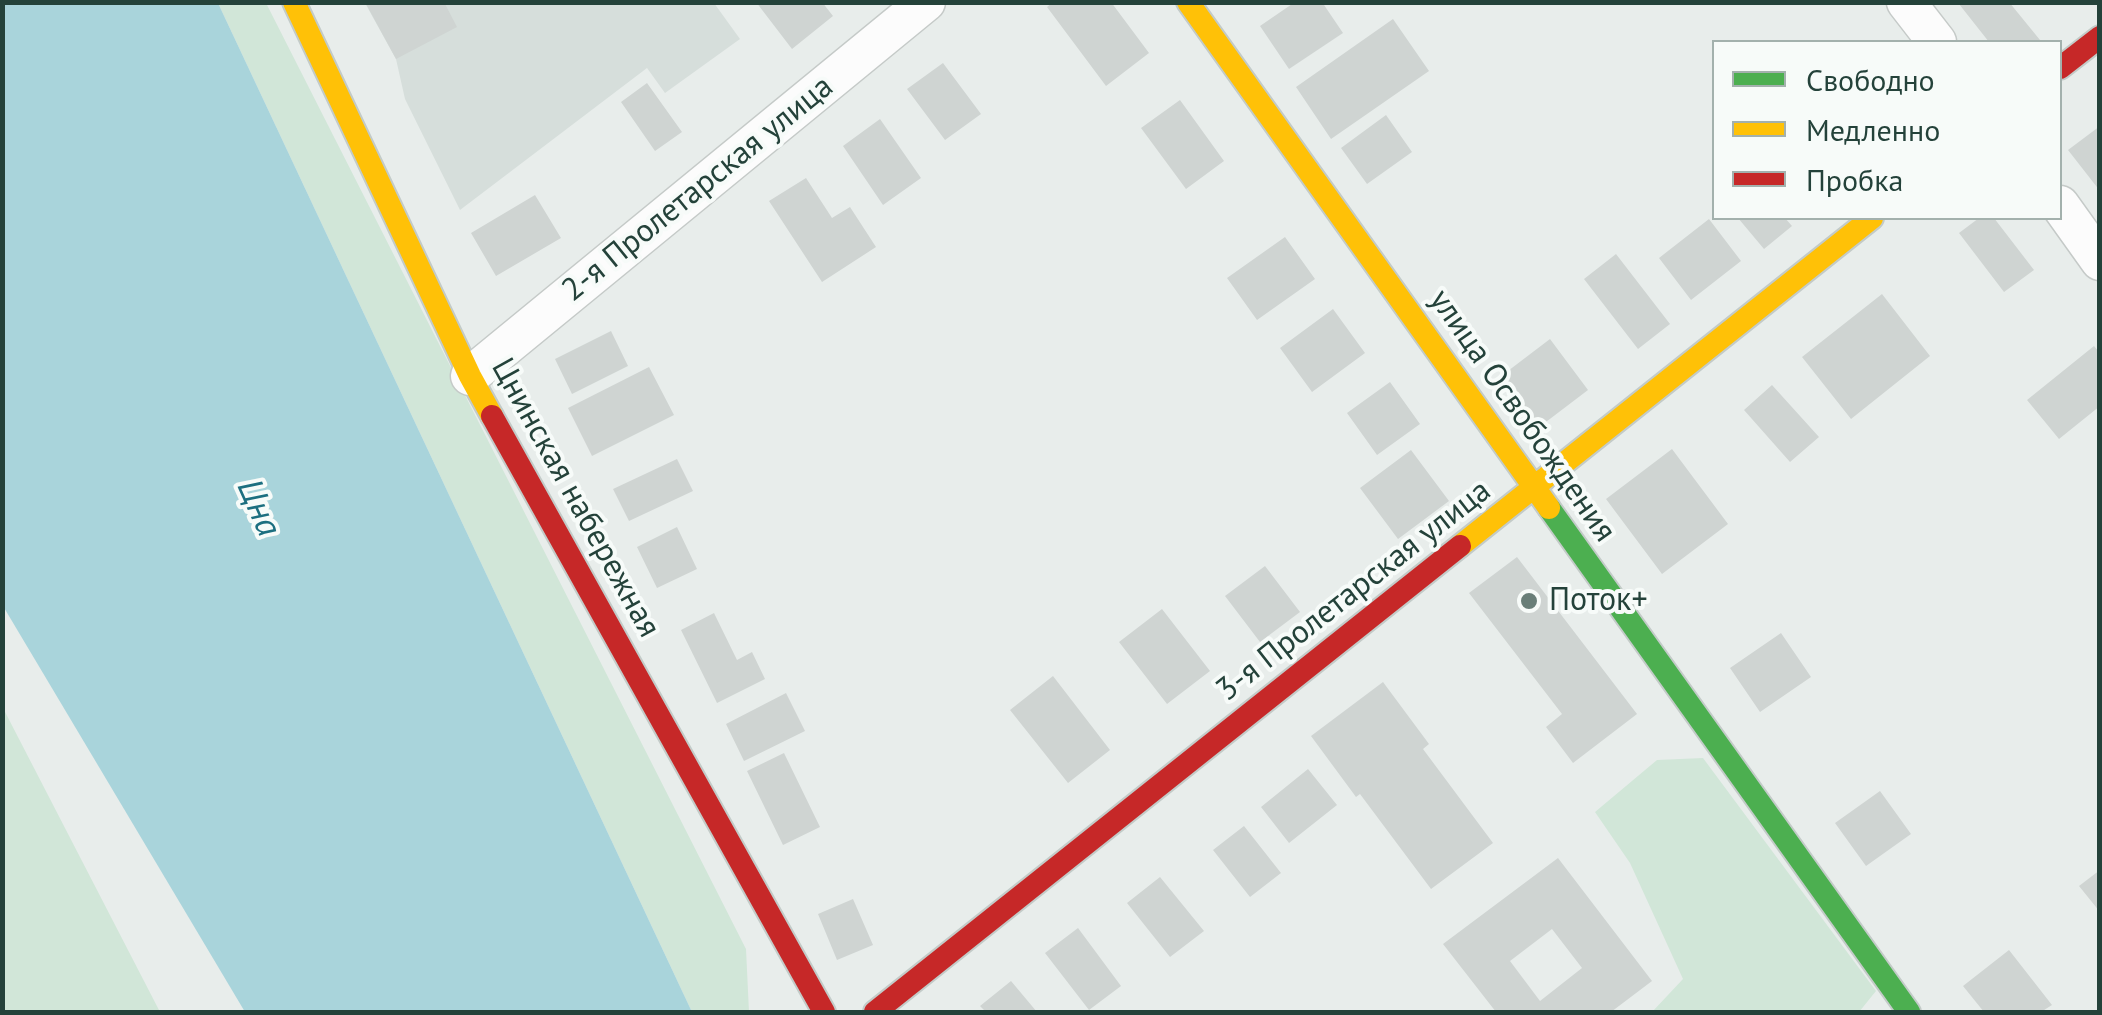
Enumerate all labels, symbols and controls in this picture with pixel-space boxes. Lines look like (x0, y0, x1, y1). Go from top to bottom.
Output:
legend (1712, 40, 2062, 220)
text: Свободно (1806, 60, 1935, 99)
street label: 2-я Пролетарская улица (555, 68, 841, 310)
text: Медленно (1806, 110, 1940, 149)
text: Пробка (1806, 160, 1903, 199)
street label: улица Освобождения (1420, 282, 1624, 550)
street label: Цнинская набережная (482, 352, 668, 644)
street label: 3-я Пролетарская улица (1209, 472, 1499, 710)
water label: Цна (227, 473, 289, 543)
place label: Поток+ (1549, 582, 1648, 620)
marker: Поток+ (1518, 590, 1540, 612)

